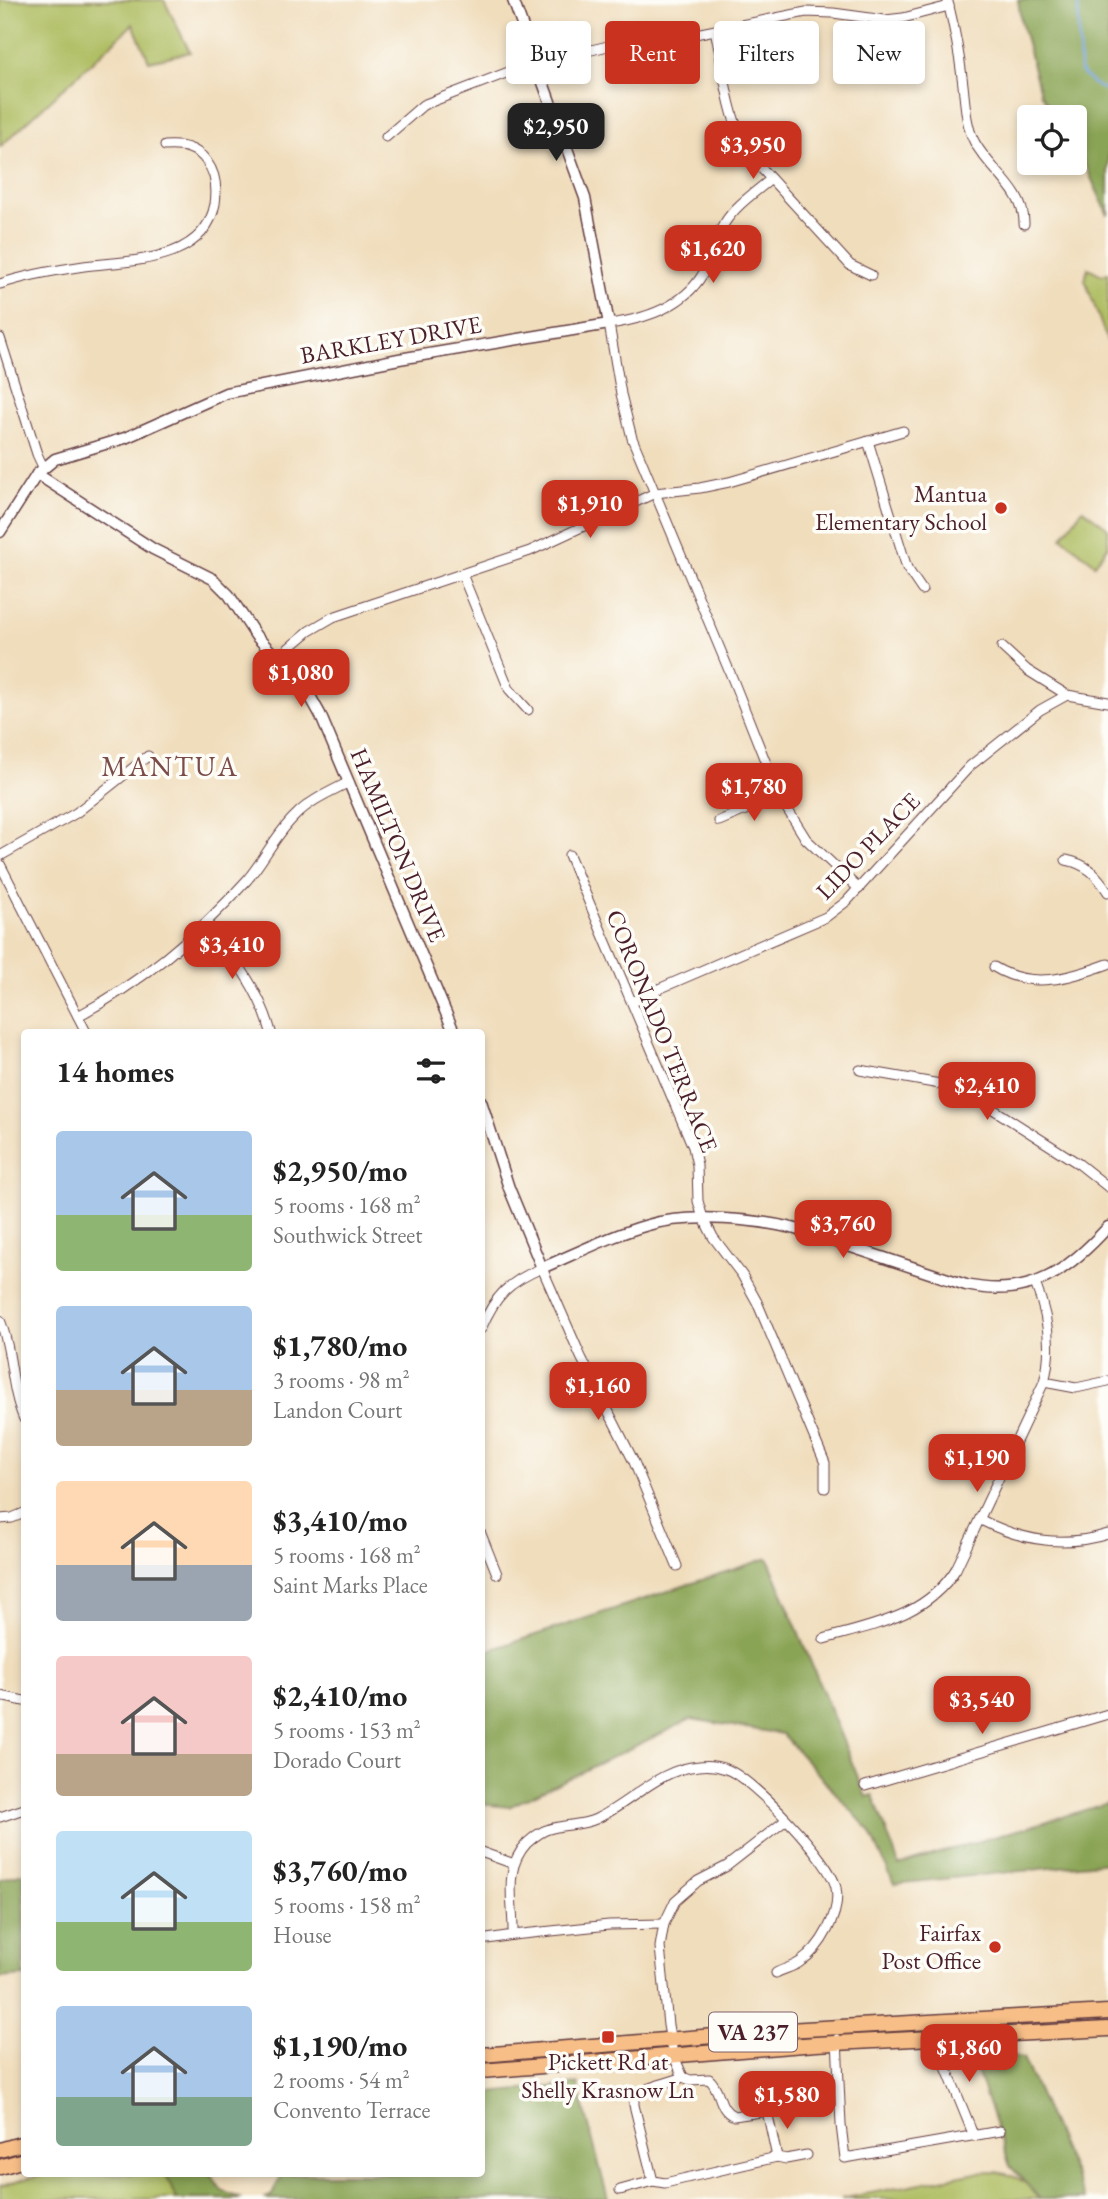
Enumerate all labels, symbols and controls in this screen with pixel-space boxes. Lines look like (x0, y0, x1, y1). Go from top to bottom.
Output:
chip: Buy (506, 21, 591, 84)
chip: Rent (605, 21, 700, 84)
chip: Filters (714, 21, 819, 84)
chip: New (833, 21, 925, 84)
pin: $2,950 (499, 104, 613, 163)
map controls (1017, 105, 1087, 175)
button: locate (1017, 105, 1087, 175)
text: $2,950 (524, 111, 588, 141)
pin: $3,950 (696, 122, 810, 181)
text: $3,950 (721, 129, 785, 159)
pin: $1,620 (656, 226, 770, 285)
text: $1,620 (681, 233, 745, 263)
street label: BARKLEY DRIVE (298, 308, 484, 371)
place label: Mantua Elementary School (815, 478, 987, 537)
pin: $1,910 (533, 480, 647, 540)
text: $1,910 (558, 488, 622, 518)
marker: Mantua Elementary School (993, 500, 1009, 516)
pin: $1,080 (244, 650, 358, 709)
text: $1,080 (269, 657, 333, 687)
street label: HAMILTON DRIVE (344, 743, 453, 946)
district label: MANTUA (101, 748, 239, 784)
pin: $1,780 (697, 764, 811, 823)
text: $1,780 (722, 771, 786, 801)
street label: LIDO PLACE (809, 786, 926, 906)
street label: CORONADO TERRACE (600, 905, 725, 1157)
pin: $3,410 (175, 922, 289, 981)
text: $3,410 (200, 929, 264, 959)
text: 14 homes (56, 1052, 174, 1091)
icon: filters (412, 1052, 450, 1090)
pin: $2,410 (930, 1062, 1044, 1122)
text: $2,410 (955, 1070, 1019, 1100)
text: $2,950/mo (273, 1151, 407, 1190)
icon: home (112, 1159, 196, 1243)
text: 5 rooms · 168 m² (273, 1190, 421, 1220)
pin: $3,760 (786, 1200, 900, 1260)
text: $3,760 (811, 1208, 875, 1238)
text: Southwick Street (273, 1220, 422, 1250)
text: $1,780/mo (273, 1326, 407, 1365)
icon: home (112, 1334, 196, 1418)
pin: $1,160 (541, 1362, 655, 1422)
text: 3 rooms · 98 m² (273, 1365, 410, 1395)
text: $1,160 (566, 1370, 630, 1400)
text: Landon Court (273, 1395, 402, 1425)
pin: $1,190 (920, 1434, 1034, 1494)
text: $1,190 (945, 1442, 1009, 1472)
text: $3,410/mo (273, 1501, 407, 1540)
icon: home (112, 1509, 196, 1593)
text: 5 rooms · 168 m² (273, 1540, 421, 1570)
text: Saint Marks Place (273, 1570, 428, 1600)
text: $2,410/mo (273, 1676, 407, 1715)
pin: $3,540 (925, 1676, 1039, 1736)
icon: home (112, 1684, 196, 1768)
text: $3,540 (950, 1684, 1014, 1714)
text: 5 rooms · 153 m² (273, 1715, 421, 1745)
text: Dorado Court (273, 1745, 401, 1775)
text: $3,760/mo (273, 1851, 407, 1890)
icon: home (112, 1859, 196, 1943)
text: 5 rooms · 158 m² (273, 1890, 421, 1920)
place label: Fairfax Post Office (881, 1917, 982, 1976)
text: House (273, 1920, 332, 1950)
marker: Fairfax Post Office (987, 1939, 1003, 1955)
road number: VA 237 (709, 2012, 797, 2052)
pin: $1,860 (912, 2024, 1026, 2084)
text: $1,190/mo (273, 2026, 407, 2065)
marker: Pickett Rd at Shelly Krasnow Ln (600, 2029, 616, 2045)
text: $1,860 (937, 2032, 1001, 2062)
icon: home (112, 2034, 196, 2118)
place label: Pickett Rd at Shelly Krasnow Ln (521, 2046, 695, 2105)
text: 2 rooms · 54 m² (273, 2065, 410, 2095)
pin: $1,580 (730, 2072, 844, 2131)
text: $1,580 (755, 2079, 819, 2109)
text: Convento Terrace (273, 2095, 430, 2125)

